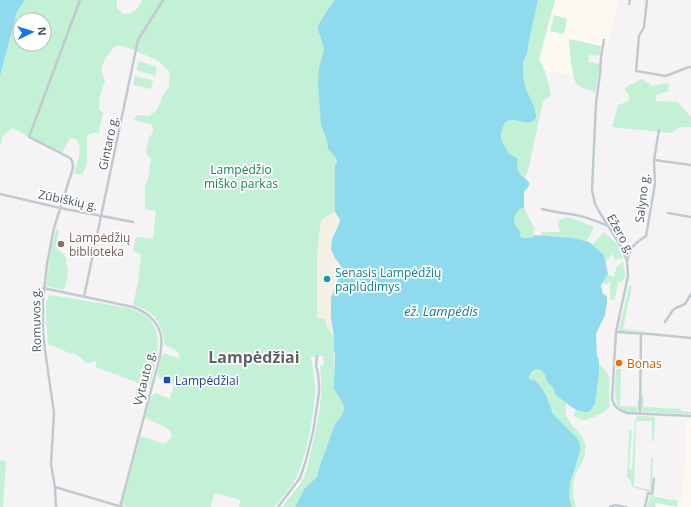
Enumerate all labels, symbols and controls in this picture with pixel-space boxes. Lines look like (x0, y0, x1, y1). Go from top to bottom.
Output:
north arrow (12, 12, 52, 52)
text: N (35, 26, 50, 36)
street label: Gintaro g. (94, 114, 122, 172)
park label: Lampėdžio miško parkas (204, 161, 278, 192)
street label: Salyno g. (631, 172, 653, 224)
street label: Zūbiškių g. (37, 185, 99, 215)
street label: Ežero g. (603, 211, 639, 257)
place label: Lampėdžių biblioteka (69, 229, 130, 260)
marker: Lampėdžių biblioteka (56, 239, 66, 249)
place label: Senasis Lampėdžių paplūdimys (335, 264, 441, 295)
marker: Senasis Lampėdžių paplūdimys (322, 274, 332, 284)
street label: Romuvos g. (27, 287, 45, 353)
water label: ež. Lampėdis (404, 302, 478, 320)
district label: Lampėdžiai (208, 346, 300, 368)
street label: Vytauto g. (129, 349, 159, 407)
place label: Bonas (627, 355, 662, 372)
marker: Bonas (614, 358, 624, 368)
place label: Lampėdžiai (175, 372, 239, 389)
marker: Lampėdžiai (162, 375, 172, 385)

